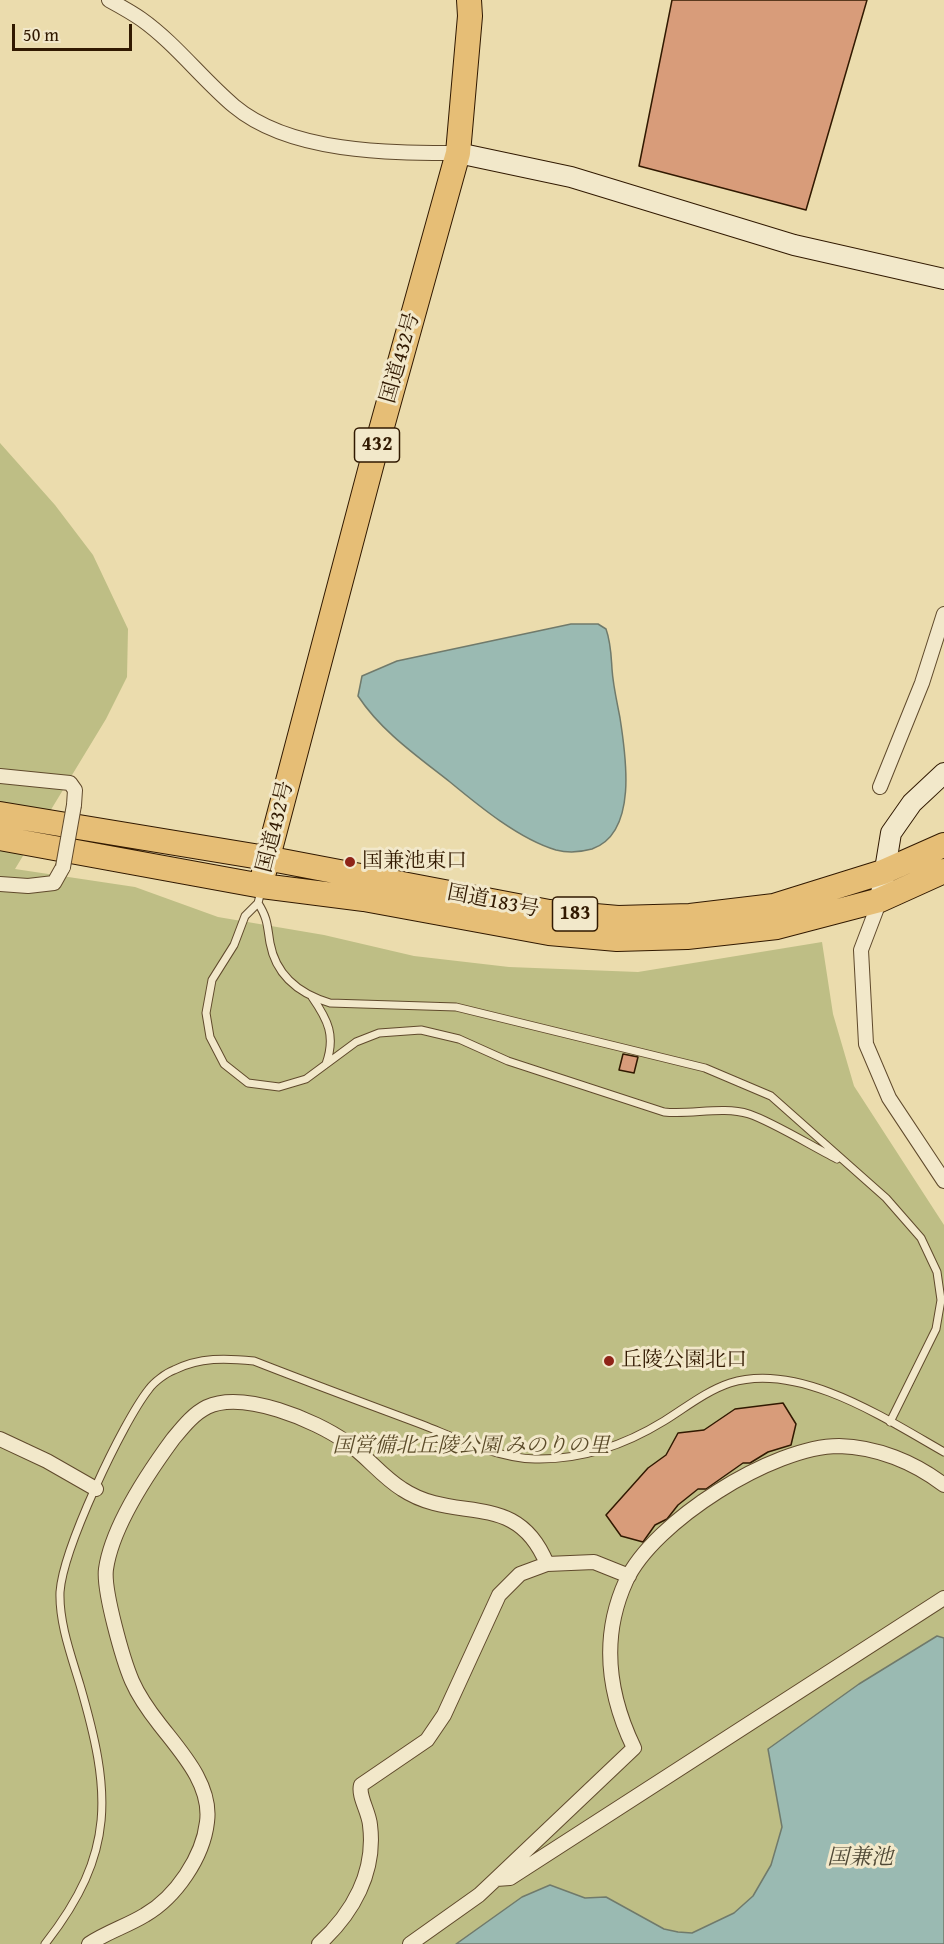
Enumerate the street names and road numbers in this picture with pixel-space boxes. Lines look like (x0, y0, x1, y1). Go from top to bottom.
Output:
street label: 国道432号 (376, 310, 426, 406)
road number: 432 (354, 428, 400, 462)
street label: 国道432号 (252, 779, 300, 875)
street label: 国道183号 (445, 881, 541, 923)
road number: 183 (552, 897, 598, 931)

